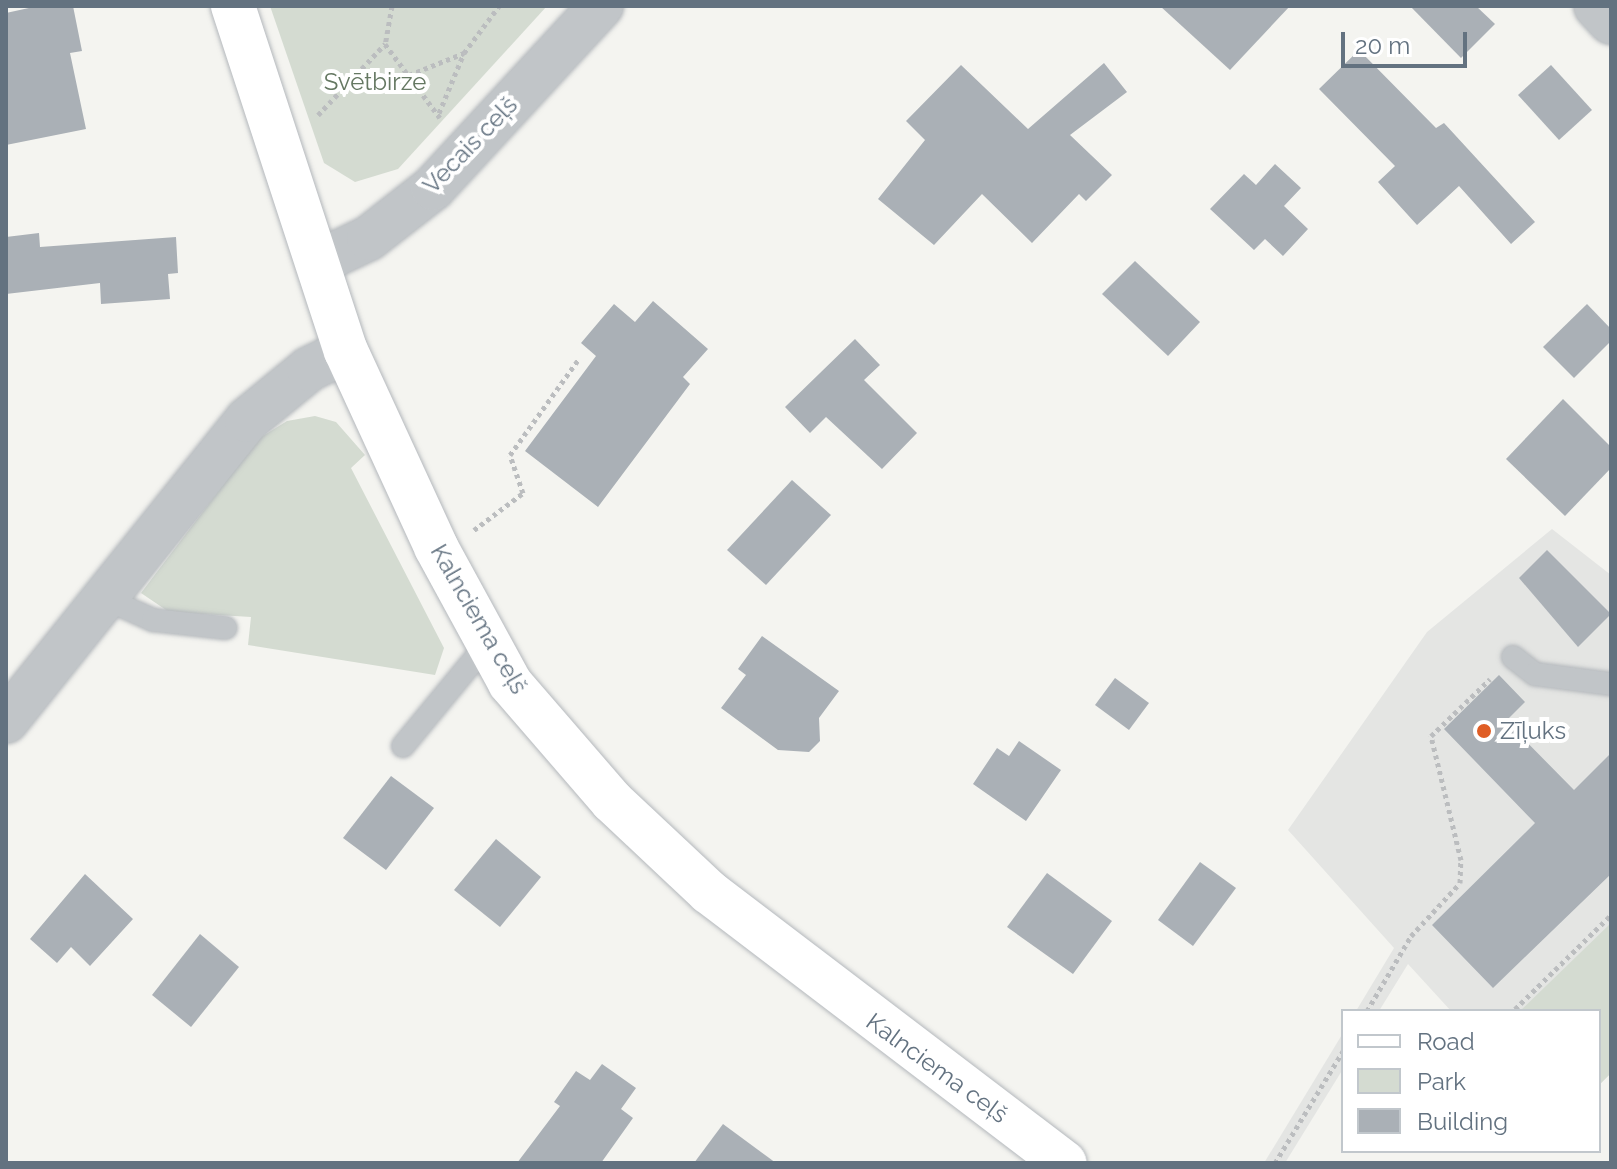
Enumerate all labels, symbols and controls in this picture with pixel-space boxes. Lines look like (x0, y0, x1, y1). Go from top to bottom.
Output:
scale bar (1345, 16, 1471, 66)
text: 20 m (1355, 31, 1410, 60)
park label: Svētbirze (324, 68, 426, 96)
street label: Vecais ceļš (417, 91, 523, 199)
street label: Kalnciema ceļš (425, 539, 533, 699)
place label: Zīļuks (1500, 717, 1566, 745)
marker: Zīļuks (1475, 722, 1493, 740)
street label: Kalnciema ceļš (861, 1007, 1013, 1129)
legend (1341, 1009, 1601, 1153)
text: Road (1417, 1027, 1475, 1056)
text: Park (1417, 1067, 1466, 1096)
text: Building (1417, 1107, 1508, 1136)

